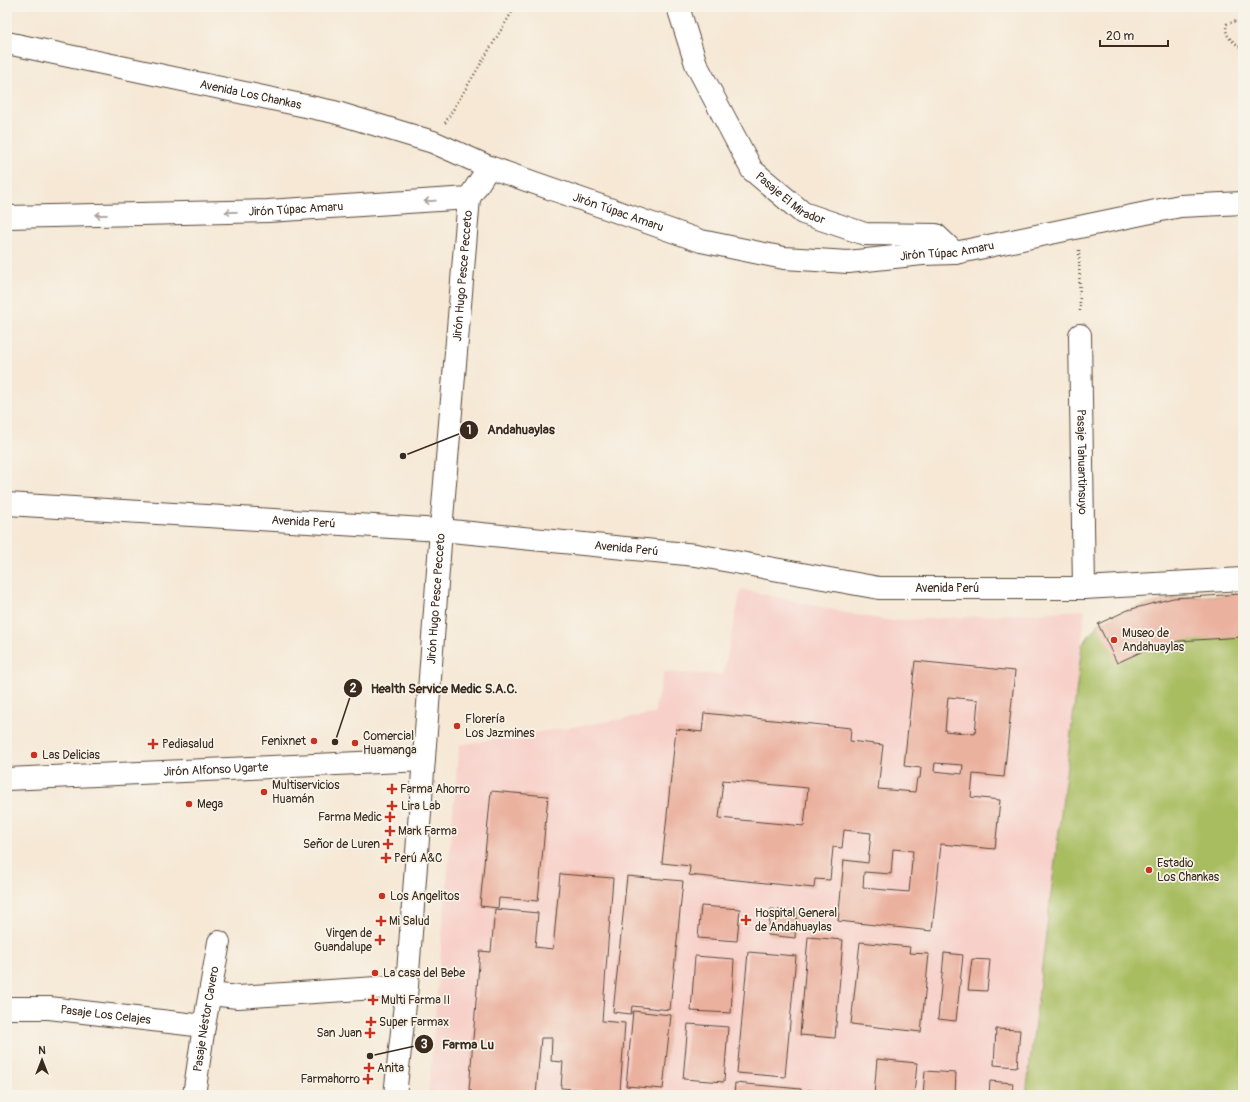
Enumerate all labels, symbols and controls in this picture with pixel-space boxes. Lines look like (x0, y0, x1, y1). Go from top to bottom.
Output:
scale bar (1100, 22, 1168, 48)
text: 20 m (1106, 29, 1135, 44)
street label: Avenida Los Chankas (198, 77, 303, 113)
street label: Pasaje El Mirador (752, 169, 828, 228)
street label: Jirón Túpac Amaru (571, 190, 666, 235)
one-way arrow (424, 197, 437, 204)
street label: Jirón Túpac Amaru (248, 199, 344, 219)
one-way arrow (225, 208, 238, 216)
street label: Jirón Hugo Pesce Pecceto (450, 209, 476, 342)
one-way arrow (95, 211, 108, 218)
street label: Jirón Túpac Amaru (899, 238, 996, 264)
street label: Pasaje Tahuantinsuyo (1073, 409, 1090, 515)
callout: Andahuaylas (459, 417, 563, 442)
text: Andahuaylas (487, 422, 555, 438)
text: 1 (467, 423, 471, 438)
street label: Avenida Perú (271, 513, 336, 532)
street label: Jirón Hugo Pesce Pecceto (424, 532, 449, 665)
street label: Avenida Perú (594, 538, 659, 559)
street label: Avenida Perú (915, 581, 979, 596)
place label: Museo de Andahuaylas (1122, 626, 1185, 655)
marker: Museo de Andahuaylas (1109, 635, 1119, 645)
callout: Health Service Medic S.A.C. (343, 676, 525, 701)
text: 2 (350, 681, 357, 696)
text: Health Service Medic S.A.C. (371, 681, 517, 697)
place label: Florería Los Jazmines (465, 712, 535, 741)
marker: Florería Los Jazmines (452, 721, 462, 731)
place label: Comercial Huamanga (363, 729, 417, 758)
place label: Fenixnet (261, 734, 306, 749)
marker: Fenixnet (309, 736, 319, 746)
place label: Pediasalud (162, 737, 214, 752)
marker: Pediasalud (147, 738, 159, 750)
marker: Comercial Huamanga (350, 738, 360, 748)
place label: Las Delicias (42, 748, 101, 763)
marker: Las Delicias (29, 750, 39, 760)
street label: Jirón Alfonso Ugarte (163, 760, 269, 780)
place label: Multiservicios Huamán (272, 778, 340, 807)
place label: Farma Ahorro (400, 782, 470, 797)
marker: Farma Ahorro (387, 784, 397, 794)
marker: Multiservicios Huamán (259, 787, 269, 797)
place label: Mega (197, 797, 224, 812)
marker: Mega (184, 799, 194, 809)
place label: Lira Lab (401, 799, 441, 814)
marker: Lira Lab (386, 800, 398, 812)
place label: Farma Medic (318, 810, 382, 825)
marker: Farma Medic (385, 812, 395, 822)
place label: Mark Farma (398, 824, 457, 839)
marker: Mark Farma (385, 826, 395, 836)
place label: Señor de Luren (303, 837, 380, 852)
marker: Señor de Luren (383, 839, 393, 849)
place label: Perú A&C (394, 851, 442, 866)
marker: Perú A&C (381, 853, 391, 863)
place label: Estadio Los Chankas (1157, 856, 1220, 885)
marker: Estadio Los Chankas (1144, 865, 1154, 875)
place label: Los Angelitos (390, 889, 460, 904)
marker: Los Angelitos (377, 891, 387, 901)
place label: Hospital General de Andahuaylas (755, 906, 837, 935)
place label: Mi Salud (389, 914, 430, 929)
marker: Hospital General de Andahuaylas (740, 914, 752, 926)
marker: Mi Salud (376, 916, 386, 926)
place label: Virgen de Guandalupe (314, 926, 372, 955)
marker: Virgen de Guandalupe (375, 935, 385, 945)
street label: Pasaje Néstor Cavero (190, 964, 223, 1073)
place label: La casa del Bebe (383, 966, 465, 981)
marker: La casa del Bebe (370, 968, 380, 978)
place label: Multi Farma II (381, 993, 450, 1008)
marker: Multi Farma II (368, 995, 378, 1005)
street label: Pasaje Los Celajes (59, 1002, 152, 1028)
place label: Super Farmax (379, 1015, 449, 1030)
marker: Super Farmax (366, 1017, 376, 1027)
place label: San Juan (317, 1026, 362, 1041)
marker: San Juan (365, 1028, 375, 1038)
callout: Farma Lu (414, 1032, 502, 1057)
text: 3 (421, 1037, 428, 1052)
text: Farma Lu (442, 1037, 494, 1053)
north arrow (22, 1040, 62, 1080)
text: N (38, 1044, 46, 1057)
place label: Anita (377, 1061, 405, 1076)
marker: Anita (364, 1063, 374, 1073)
place label: Farmahorro (301, 1072, 361, 1087)
marker: Farmahorro (363, 1074, 373, 1084)

